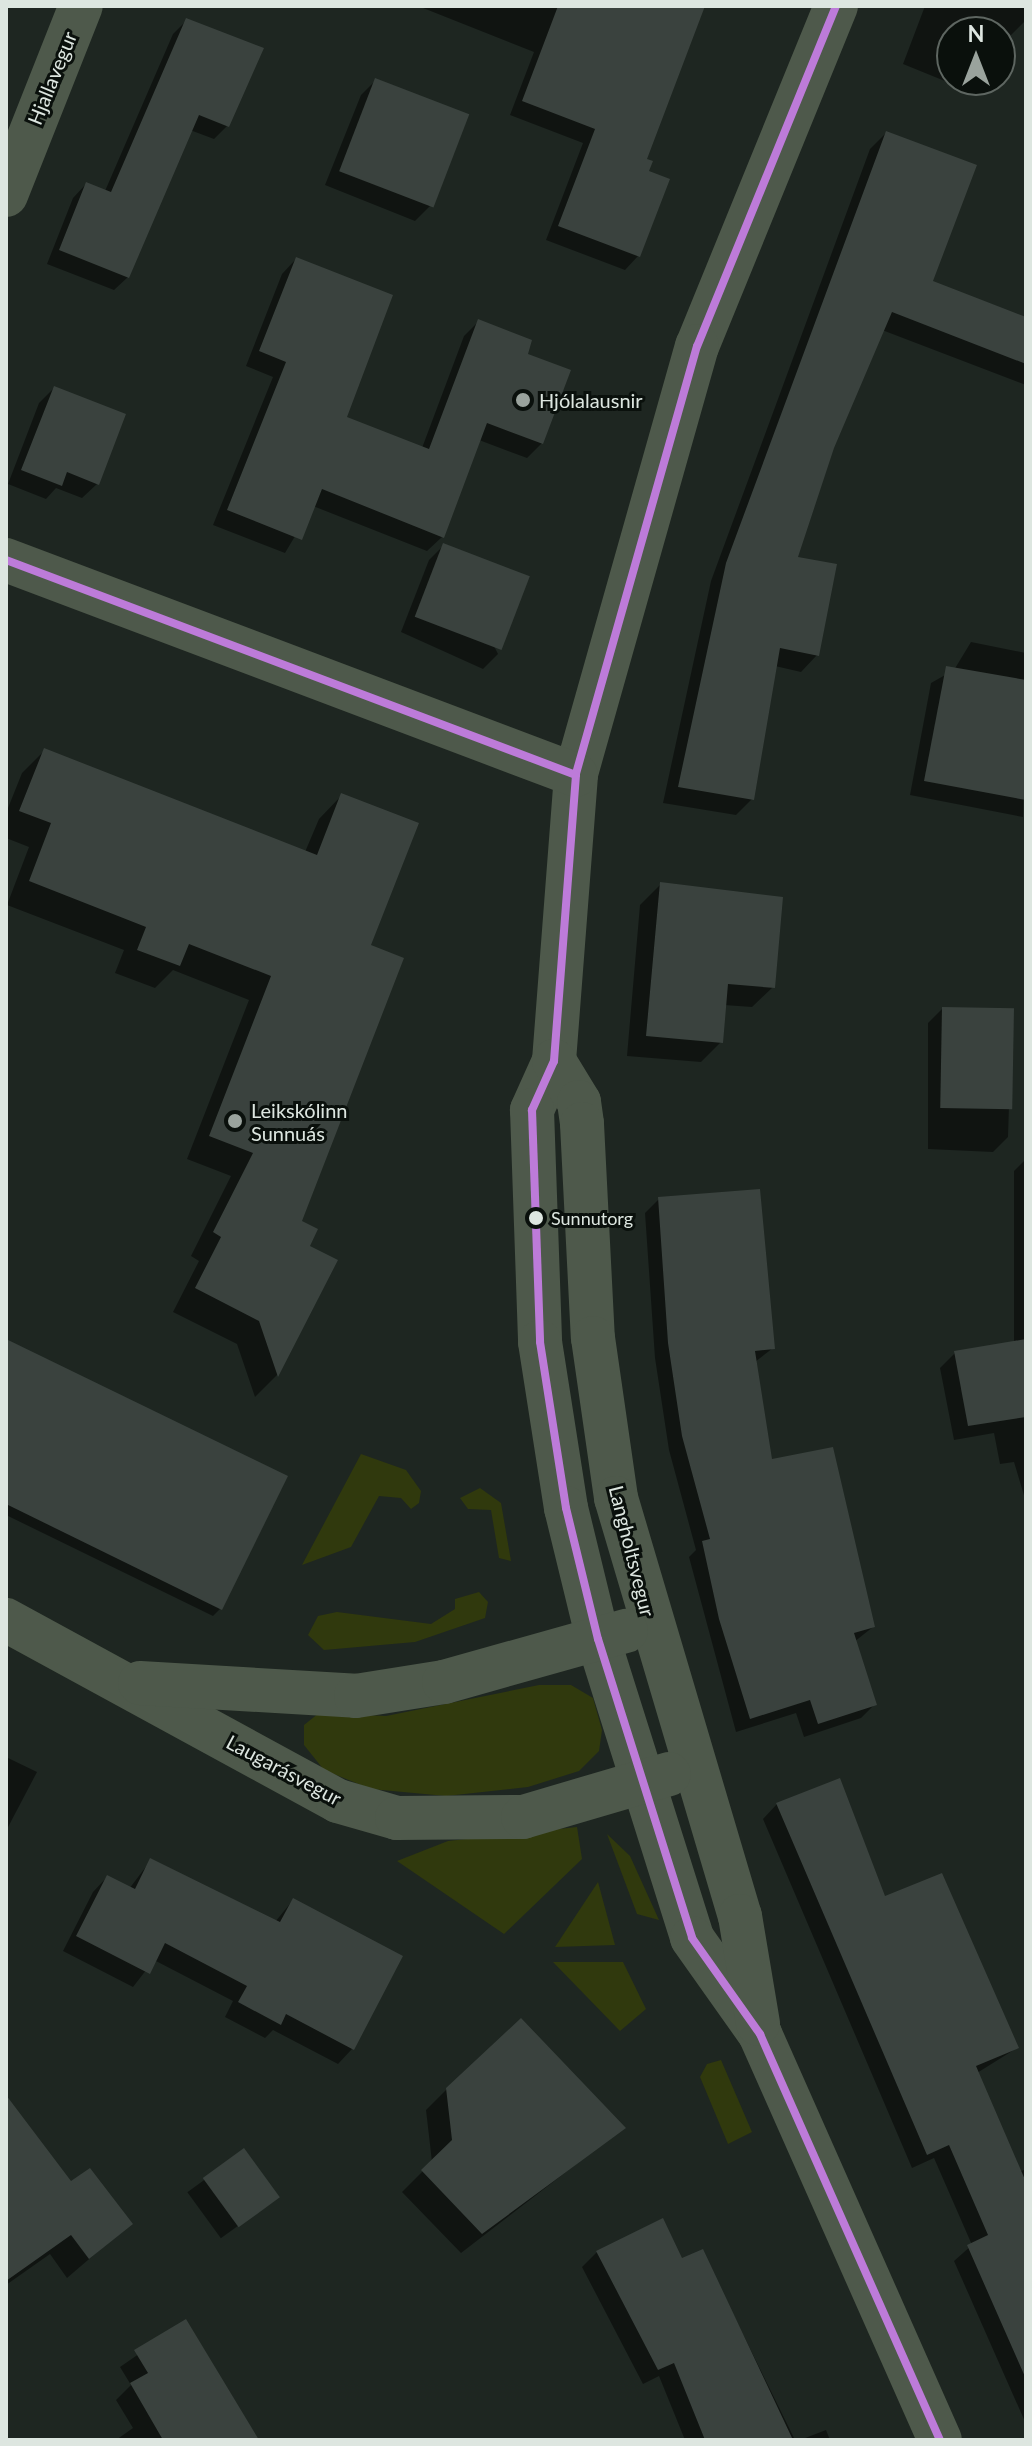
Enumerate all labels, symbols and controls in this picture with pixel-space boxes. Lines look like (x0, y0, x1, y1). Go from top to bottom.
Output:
north arrow (936, 16, 1016, 96)
text: N (968, 20, 984, 47)
street label: Hjallavegur (22, 28, 82, 128)
place label: Hjólalausnir (539, 388, 643, 412)
marker: Hjólalausnir (514, 391, 532, 409)
place label: Leikskólinn Sunnuás (251, 1098, 347, 1145)
marker: Leikskólinn Sunnuás (226, 1112, 244, 1130)
place label: Sunnutorg (551, 1207, 633, 1229)
marker: Sunnutorg (528, 1210, 544, 1226)
street label: Langholtsvegur (604, 1483, 660, 1619)
street label: Laugarásvegur (222, 1730, 346, 1810)

